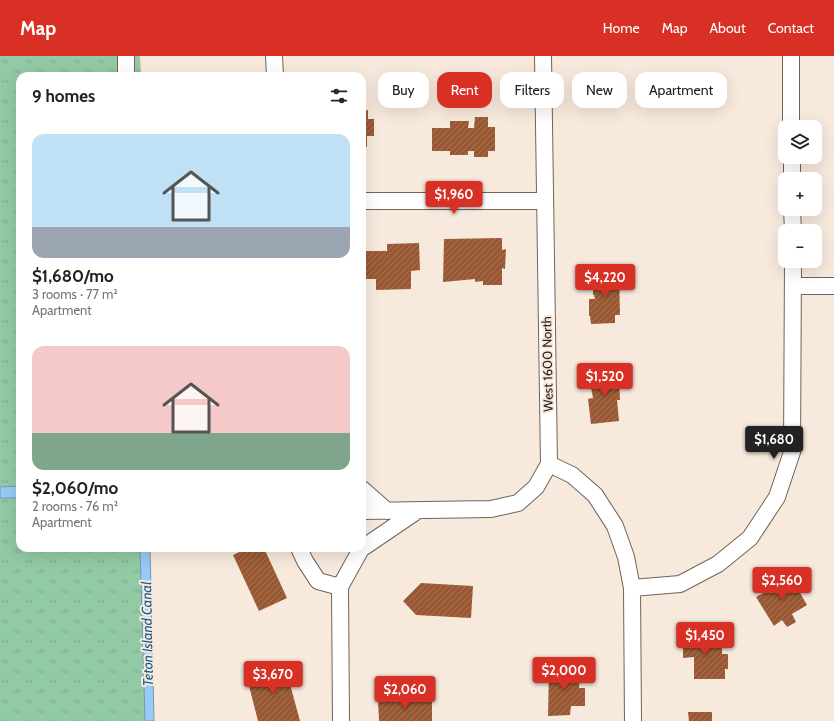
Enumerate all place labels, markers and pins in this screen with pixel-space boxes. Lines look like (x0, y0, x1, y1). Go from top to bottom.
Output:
pin: $1,960 (421, 181, 487, 215)
pin: $4,220 (572, 264, 638, 298)
pin: $1,520 (572, 363, 638, 397)
pin: $1,680 (741, 426, 807, 460)
pin: $2,560 (749, 567, 815, 601)
pin: $1,450 (672, 622, 738, 656)
pin: $2,000 (531, 657, 597, 691)
pin: $3,670 (240, 661, 306, 695)
pin: $2,060 (372, 676, 438, 710)

